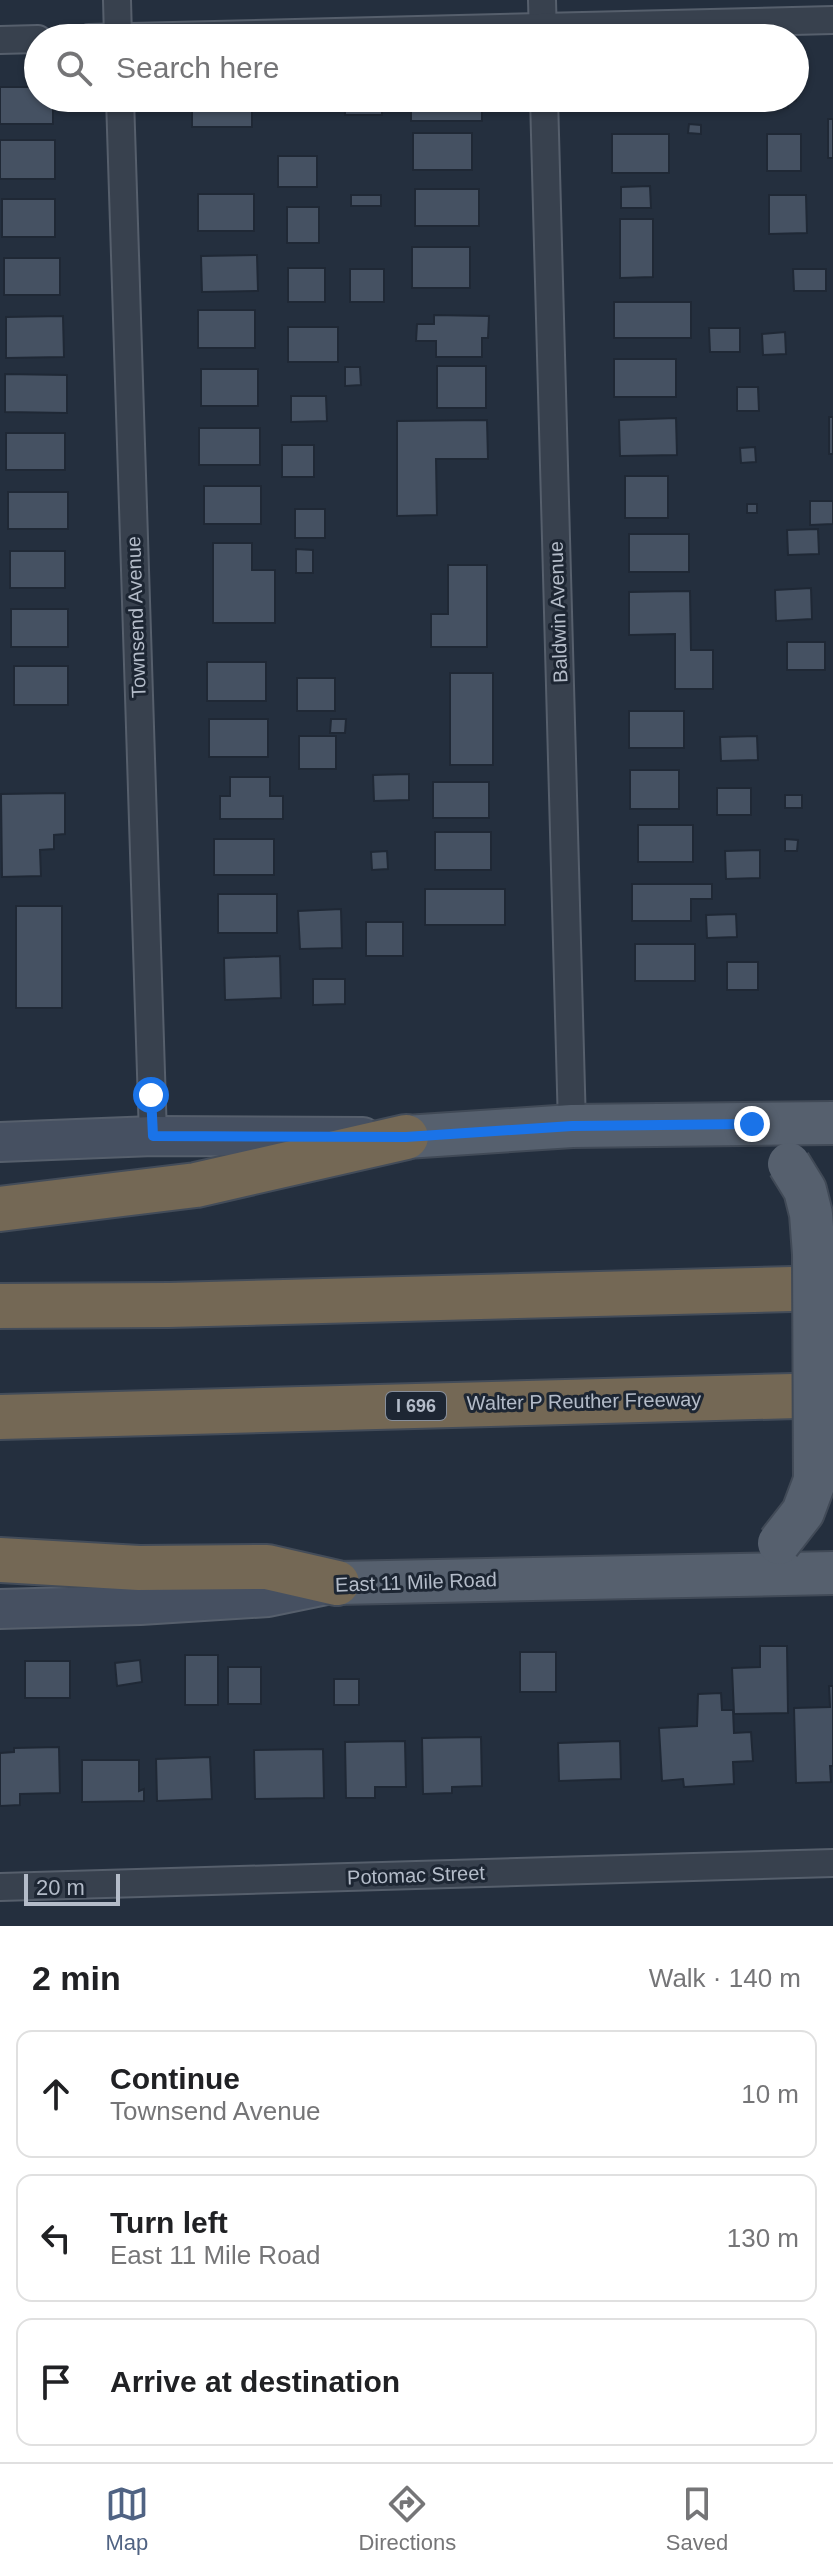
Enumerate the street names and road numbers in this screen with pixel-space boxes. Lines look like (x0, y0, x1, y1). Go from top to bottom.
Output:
street label: Townsend Avenue (122, 536, 150, 698)
street label: Baldwin Avenue (545, 541, 571, 683)
street label: Walter P Reuther Freeway (467, 1388, 701, 1414)
road number: I 696 (386, 1392, 446, 1420)
street label: East 11 Mile Road (335, 1568, 497, 1596)
street label: Potomac Street (347, 1862, 486, 1888)

